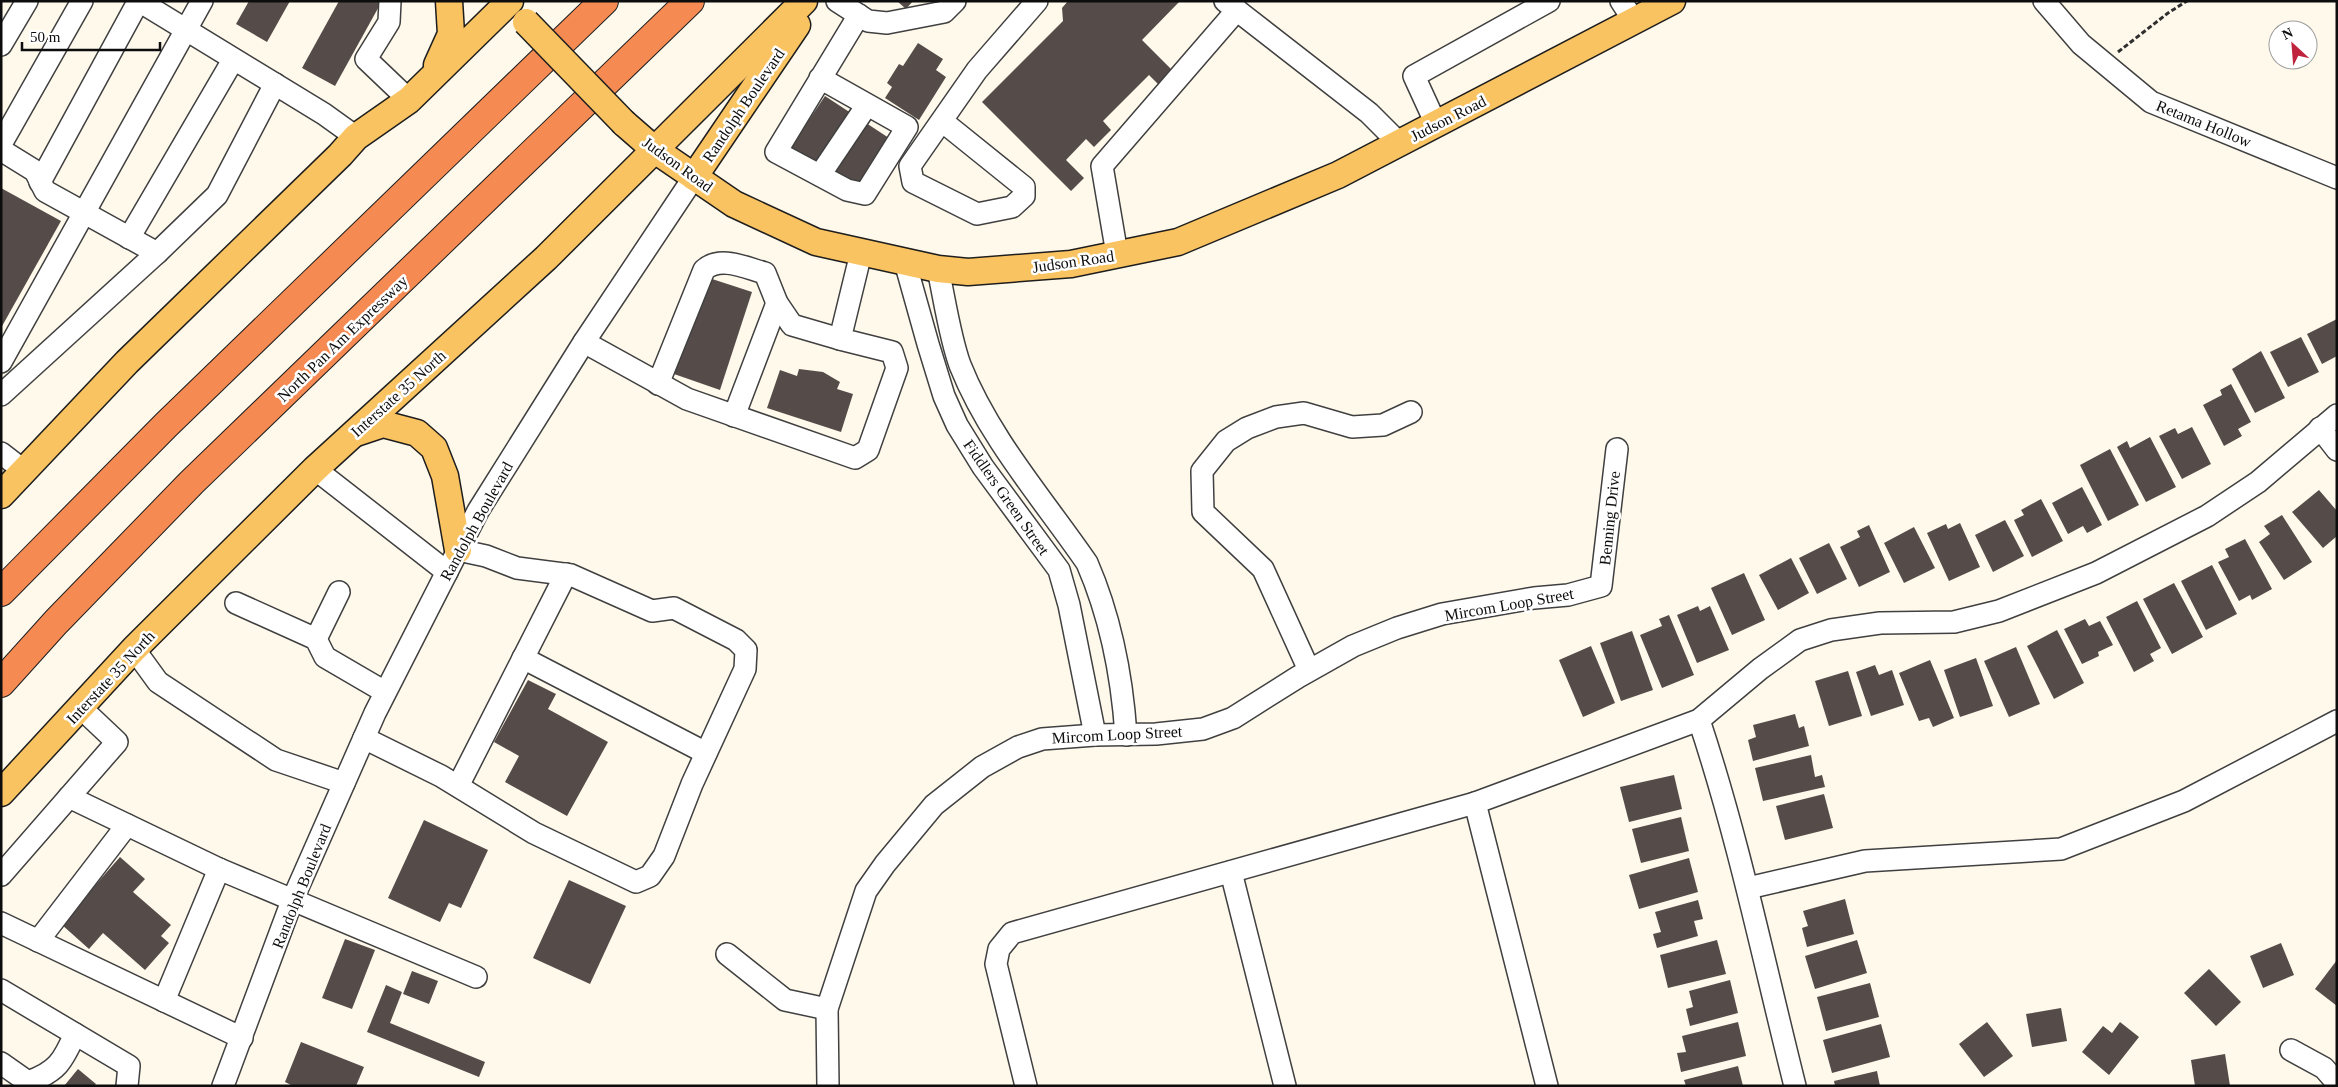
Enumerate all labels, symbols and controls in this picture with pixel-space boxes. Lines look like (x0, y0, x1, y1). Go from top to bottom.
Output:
scale bar (22, 20, 160, 52)
north arrow (2268, 20, 2318, 70)
text: N (2280, 25, 2295, 43)
text: 50 m (30, 29, 61, 45)
street label: Randolph Boulevard (699, 45, 788, 166)
street label: Judson Road (1408, 92, 1489, 145)
street label: Retama Hollow (2154, 97, 2254, 150)
street label: Judson Road (639, 133, 716, 195)
street label: Judson Road (1031, 247, 1115, 276)
street label: North Pan Am Expressway (274, 272, 411, 406)
street label: Interstate 35 North (348, 347, 449, 440)
street label: Fiddlers Green Street (960, 436, 1053, 559)
street label: Randolph Boulevard (437, 459, 517, 584)
street label: Benning Drive (1596, 470, 1624, 566)
street label: Mircom Loop Street (1443, 585, 1576, 625)
street label: Interstate 35 North (63, 627, 158, 727)
street label: Mircom Loop Street (1051, 723, 1183, 747)
street label: Randolph Boulevard (269, 821, 335, 951)

